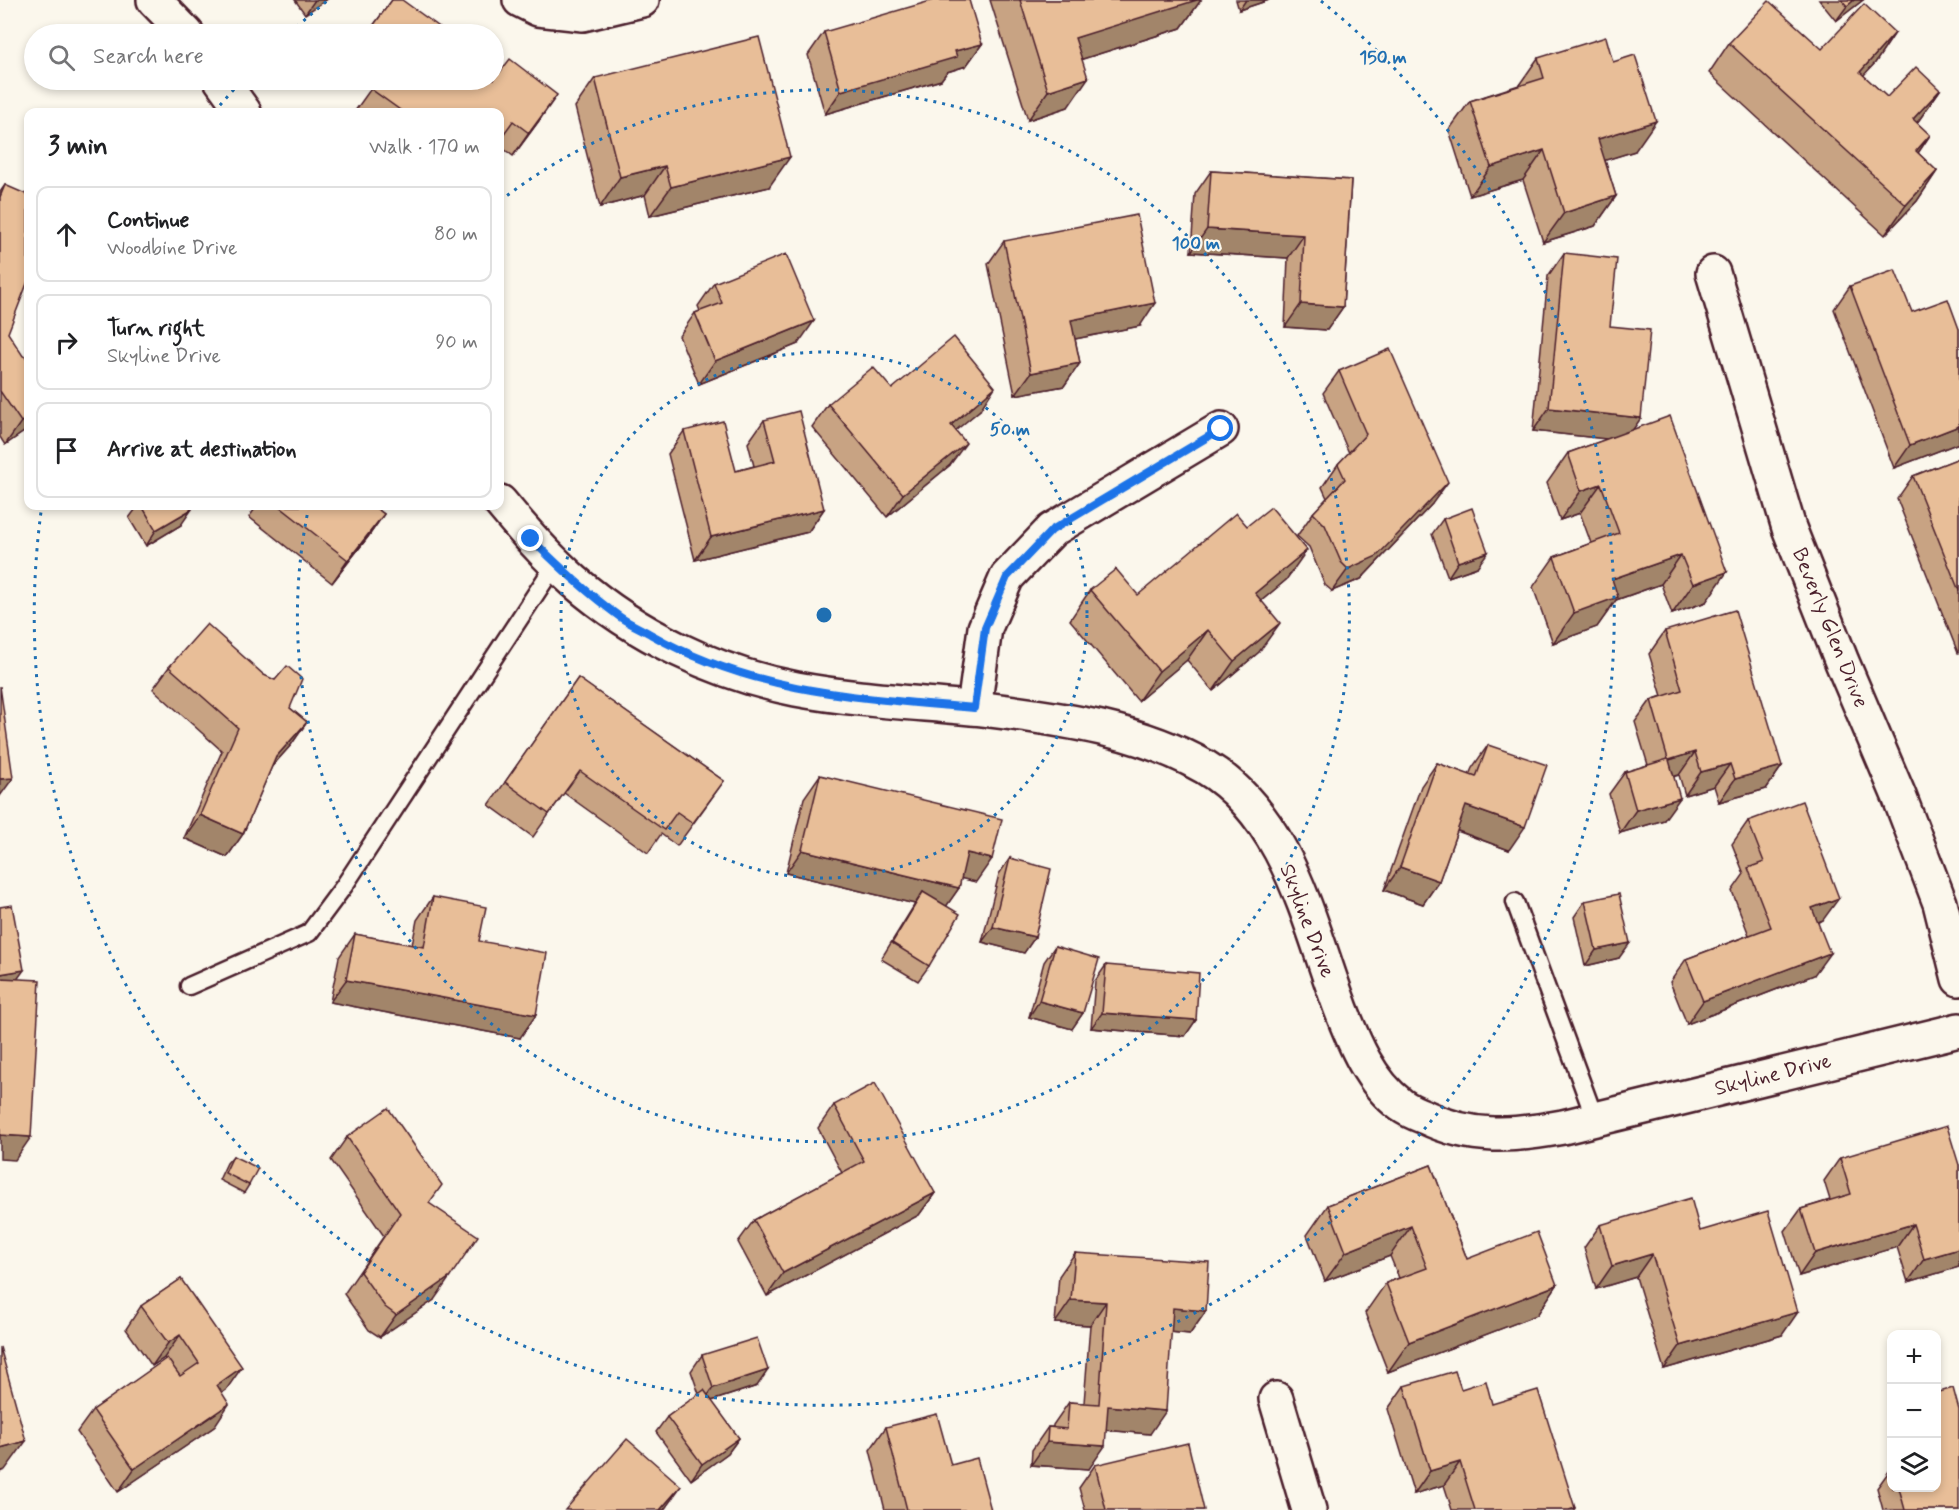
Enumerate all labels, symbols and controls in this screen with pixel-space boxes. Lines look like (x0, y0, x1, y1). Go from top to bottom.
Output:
search box (24, 24, 504, 90)
icon: search (45, 41, 78, 74)
text: Search here (93, 43, 204, 71)
text: 150 m (1359, 46, 1407, 70)
text: 3 min (48, 130, 108, 164)
text: Walk · 170 m (369, 134, 480, 161)
text: Continue (107, 207, 189, 235)
icon: ahead (50, 218, 83, 251)
text: 80 m (434, 221, 478, 248)
text: 100 m (1172, 232, 1220, 256)
text: Woodbine Drive (107, 235, 237, 262)
text: Turn right (107, 315, 205, 343)
icon: right (50, 326, 83, 359)
text: 90 m (435, 329, 478, 356)
text: Skyline Drive (107, 343, 221, 370)
route start (1207, 415, 1233, 441)
text: 50 m (990, 418, 1030, 442)
icon: arrive (50, 434, 83, 467)
text: Arrive at destination (107, 436, 297, 464)
route end (517, 525, 543, 551)
street label: Beverly Glen Drive (1785, 544, 1875, 712)
centre of rings (814, 605, 834, 625)
street label: Skyline Drive (1273, 860, 1342, 982)
street label: Skyline Drive (1712, 1047, 1835, 1103)
map controls (1887, 1330, 1941, 1492)
button: + (1887, 1330, 1941, 1384)
button: − (1887, 1384, 1941, 1438)
button: layers (1887, 1438, 1941, 1492)

